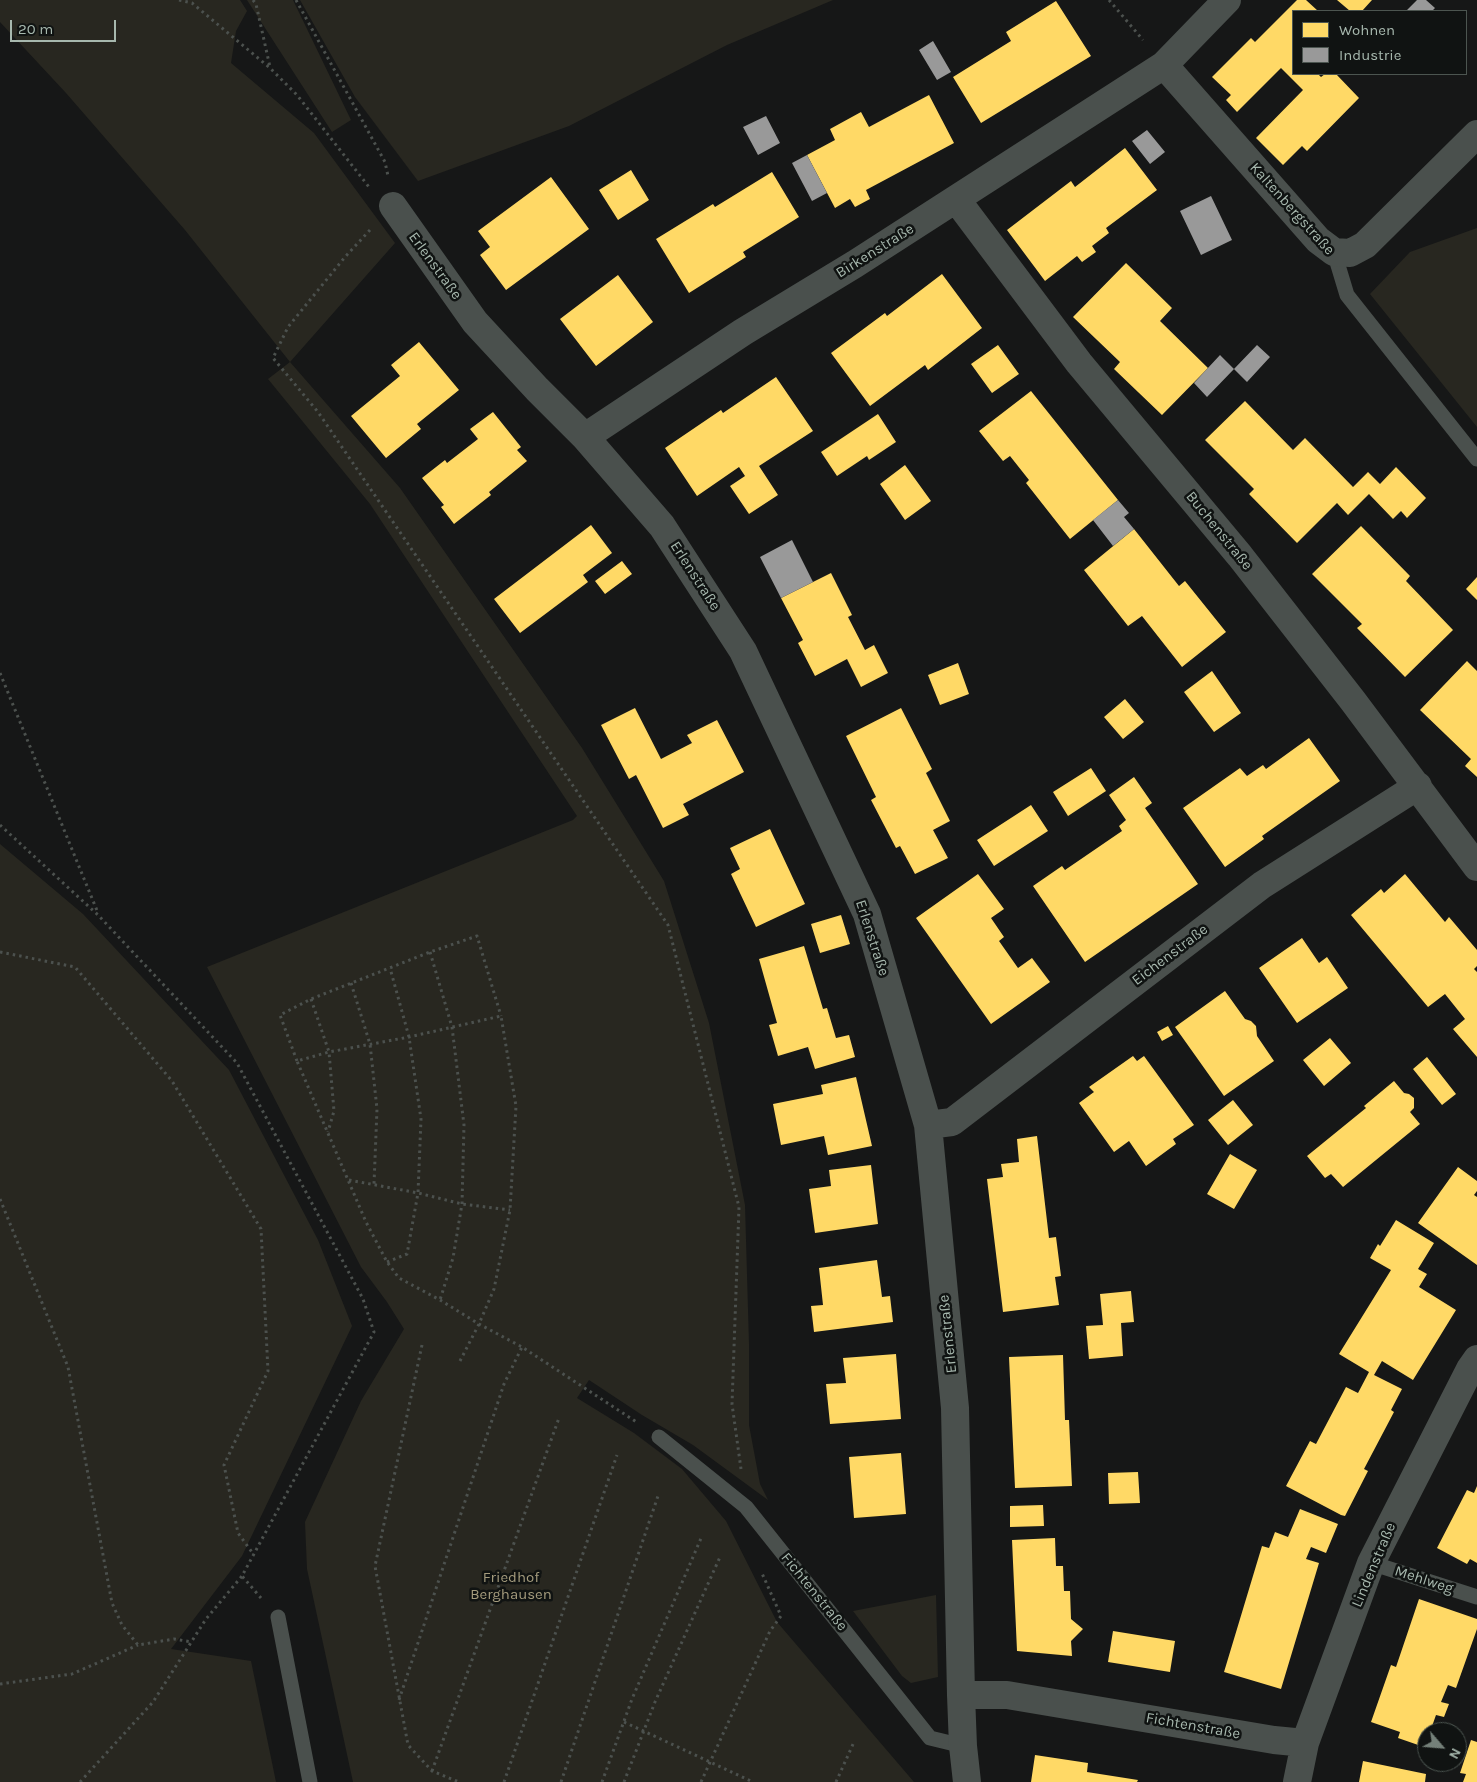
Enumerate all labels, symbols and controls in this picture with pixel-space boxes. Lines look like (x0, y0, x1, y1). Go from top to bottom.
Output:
scale bar (12, 10, 119, 42)
legend (1292, 10, 1467, 75)
text: 20 m (18, 20, 53, 38)
text: Wohnen (1339, 21, 1395, 39)
text: Industrie (1339, 46, 1401, 64)
street label: Kaltenbergstraße (1246, 159, 1338, 259)
street label: Birkenstraße (833, 220, 917, 282)
street label: Erlenstraße (405, 229, 465, 303)
street label: Buchenstraße (1182, 488, 1256, 574)
street label: Erlenstraße (666, 538, 724, 614)
street label: Erlenstraße (851, 898, 893, 978)
street label: Eichenstraße (1128, 921, 1212, 989)
street label: Erlenstraße (935, 1294, 961, 1374)
street label: Lindenstraße (1348, 1520, 1400, 1610)
street label: Fichtenstraße (777, 1549, 851, 1635)
street label: Mehlweg (1392, 1562, 1456, 1598)
park label: Friedhof Berghausen (470, 1569, 552, 1604)
street label: Fichtenstraße (1144, 1709, 1242, 1743)
north arrow (1417, 1722, 1467, 1772)
text: N (1445, 1745, 1465, 1762)

